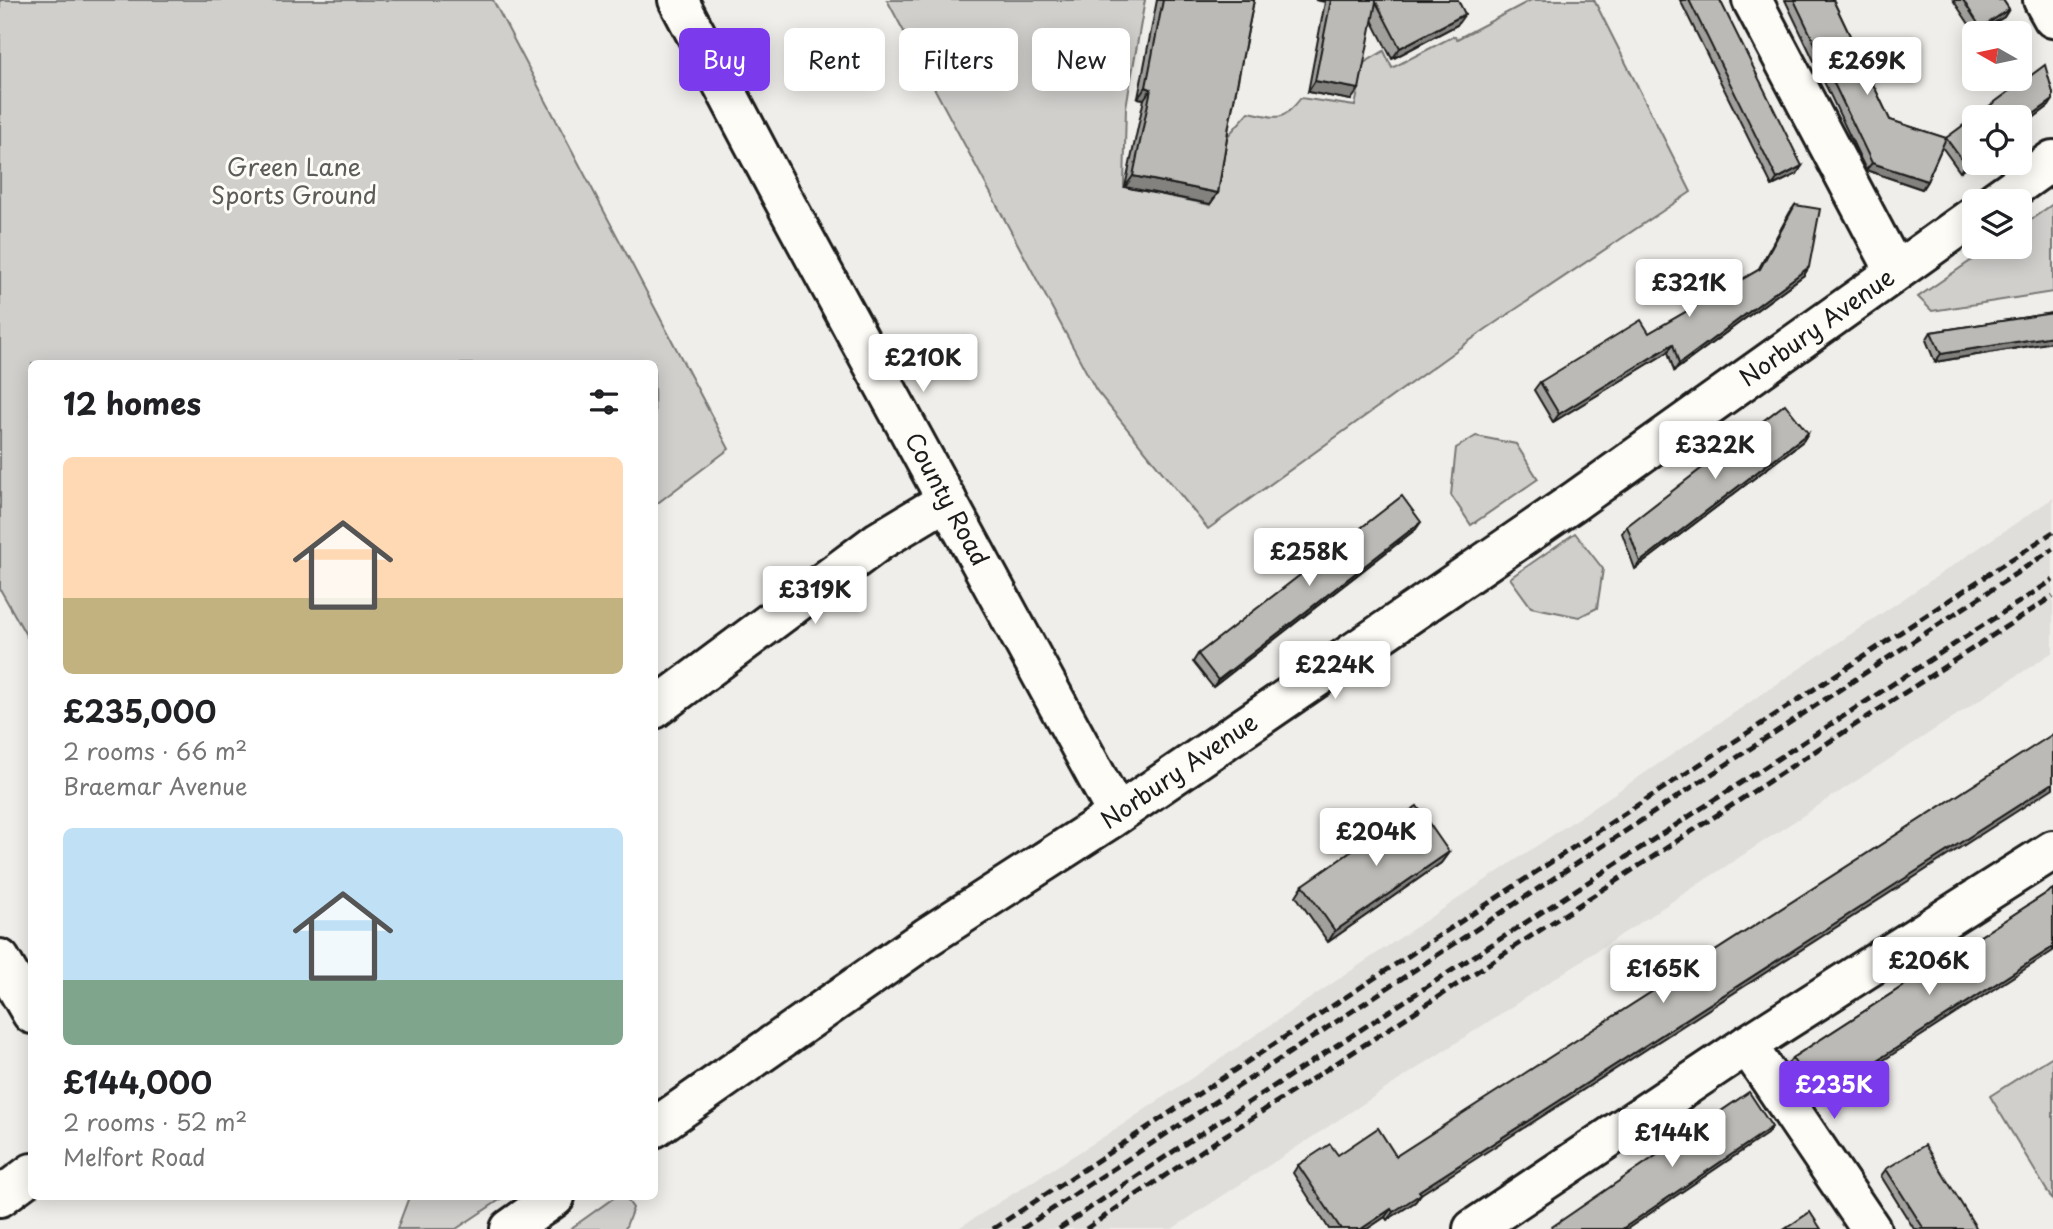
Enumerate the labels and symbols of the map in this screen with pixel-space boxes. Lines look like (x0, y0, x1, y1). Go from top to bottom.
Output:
north arrow (1962, 21, 2032, 91)
pin: £269K (1818, 38, 1916, 97)
park label: Green Lane Sports Ground (211, 148, 377, 212)
street label: Norbury Avenue (1731, 258, 1901, 394)
pin: £321K (1640, 260, 1738, 319)
pin: £210K (874, 334, 972, 394)
pin: £322K (1666, 421, 1764, 481)
street label: County Road (897, 425, 999, 572)
pin: £258K (1260, 528, 1358, 588)
pin: £319K (766, 566, 864, 626)
pin: £224K (1286, 642, 1384, 701)
street label: Norbury Avenue (1092, 703, 1264, 836)
pin: £204K (1327, 808, 1425, 868)
pin: £206K (1880, 937, 1978, 997)
pin: £165K (1614, 946, 1712, 1005)
pin: £235K (1785, 1062, 1883, 1121)
pin: £144K (1623, 1110, 1721, 1169)

